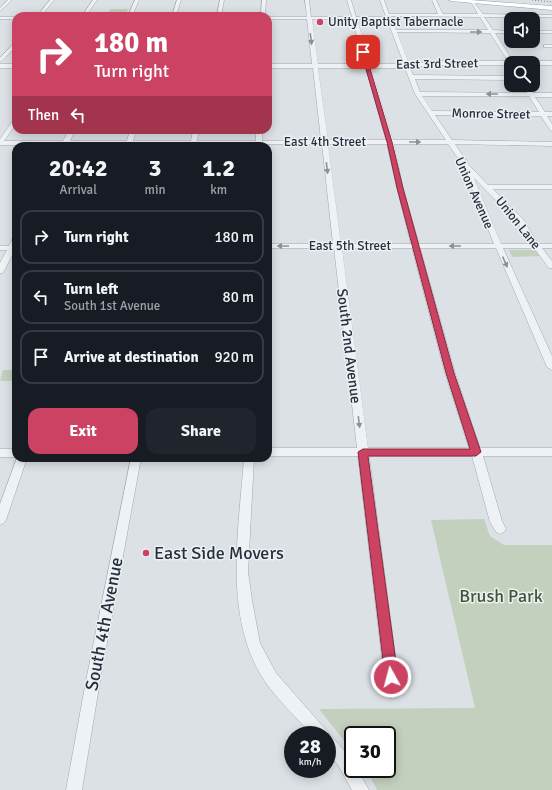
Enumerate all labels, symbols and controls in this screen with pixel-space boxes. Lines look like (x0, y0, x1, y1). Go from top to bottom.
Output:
map controls (504, 12, 540, 92)
button: sound (504, 12, 540, 48)
place label: Unity Baptist Tabernacle (328, 14, 464, 30)
marker: Unity Baptist Tabernacle (315, 17, 325, 27)
text: 180 m (94, 26, 168, 60)
icon: right (28, 28, 80, 80)
one-way arrow (470, 29, 483, 35)
one-way arrow (308, 33, 314, 45)
pin (346, 35, 380, 69)
icon: arrive (352, 41, 374, 63)
street label: East 3rd Street (396, 55, 479, 73)
button: search (504, 56, 540, 92)
text: Turn right (94, 60, 169, 82)
one-way arrow (486, 91, 498, 98)
icon: left (67, 104, 89, 126)
street label: Monroe Street (451, 105, 531, 123)
text: Then (28, 106, 59, 124)
street label: East 4th Street (284, 134, 367, 150)
one-way arrow (409, 139, 422, 145)
text: 20:42 (49, 153, 108, 183)
text: 3 (149, 153, 162, 183)
text: 1.2 (202, 153, 235, 183)
street label: Union Avenue (451, 155, 497, 231)
one-way arrow (324, 162, 330, 174)
text: Arrival (60, 182, 97, 198)
text: min (145, 182, 166, 198)
text: km (210, 182, 227, 198)
street label: Union Lane (492, 194, 544, 252)
icon: right (30, 226, 52, 248)
text: Turn right (64, 228, 129, 246)
text: 180 m (214, 228, 254, 246)
street label: East 5th Street (309, 238, 392, 254)
one-way arrow (276, 243, 289, 249)
one-way arrow (448, 243, 461, 249)
one-way arrow (503, 257, 509, 269)
text: Turn left (64, 280, 118, 298)
icon: left (30, 286, 52, 308)
text: 80 m (223, 288, 254, 306)
street label: South 2nd Avenue (333, 288, 365, 404)
text: South 1st Avenue (64, 298, 160, 314)
icon: arrive (30, 346, 52, 368)
text: Arrive at destination (64, 348, 199, 366)
text: 920 m (214, 348, 254, 366)
button: Exit (28, 408, 138, 454)
button: Share (146, 408, 256, 454)
one-way arrow (356, 416, 362, 428)
place label: East Side Movers (154, 542, 284, 564)
marker: East Side Movers (141, 548, 151, 558)
street label: South 4th Avenue (80, 555, 128, 693)
park label: Brush Park (459, 585, 543, 607)
position arrow (370, 656, 412, 698)
speed limit sign: 30 (344, 726, 396, 778)
text: 28 (299, 734, 321, 759)
text: km/h (299, 756, 321, 768)

